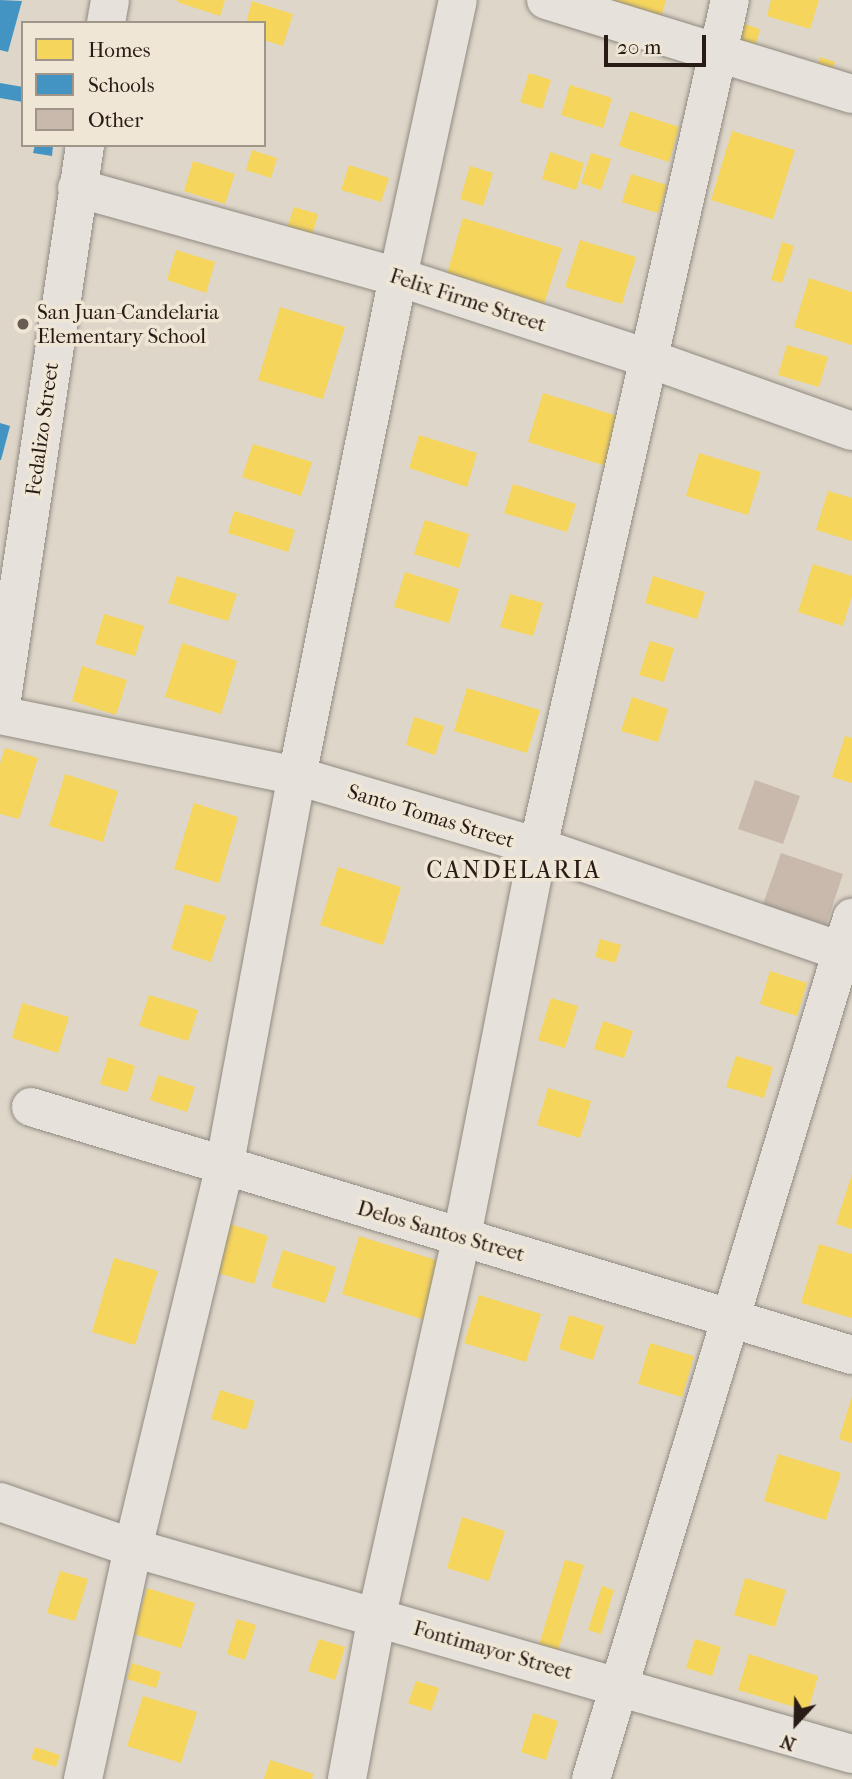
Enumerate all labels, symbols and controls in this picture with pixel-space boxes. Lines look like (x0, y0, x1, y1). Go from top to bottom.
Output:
legend (21, 21, 266, 147)
scale bar (607, 21, 708, 65)
text: 20 m (617, 35, 661, 59)
text: Homes (88, 38, 150, 62)
text: Schools (88, 73, 154, 97)
text: Other (88, 108, 143, 132)
street label: Felix Firme Street (387, 263, 549, 337)
place label: San Juan-Candelaria Elementary School (37, 299, 219, 349)
marker: San Juan-Candelaria Elementary School (15, 316, 31, 332)
street label: Fedalizo Street (20, 361, 64, 497)
street label: Santo Tomas Street (345, 779, 517, 853)
district label: CANDELARIA (428, 857, 600, 885)
street label: Delos Santos Street (354, 1195, 528, 1267)
street label: Fontimayor Street (411, 1615, 575, 1685)
north arrow (761, 1688, 831, 1758)
text: N (777, 1730, 799, 1755)

